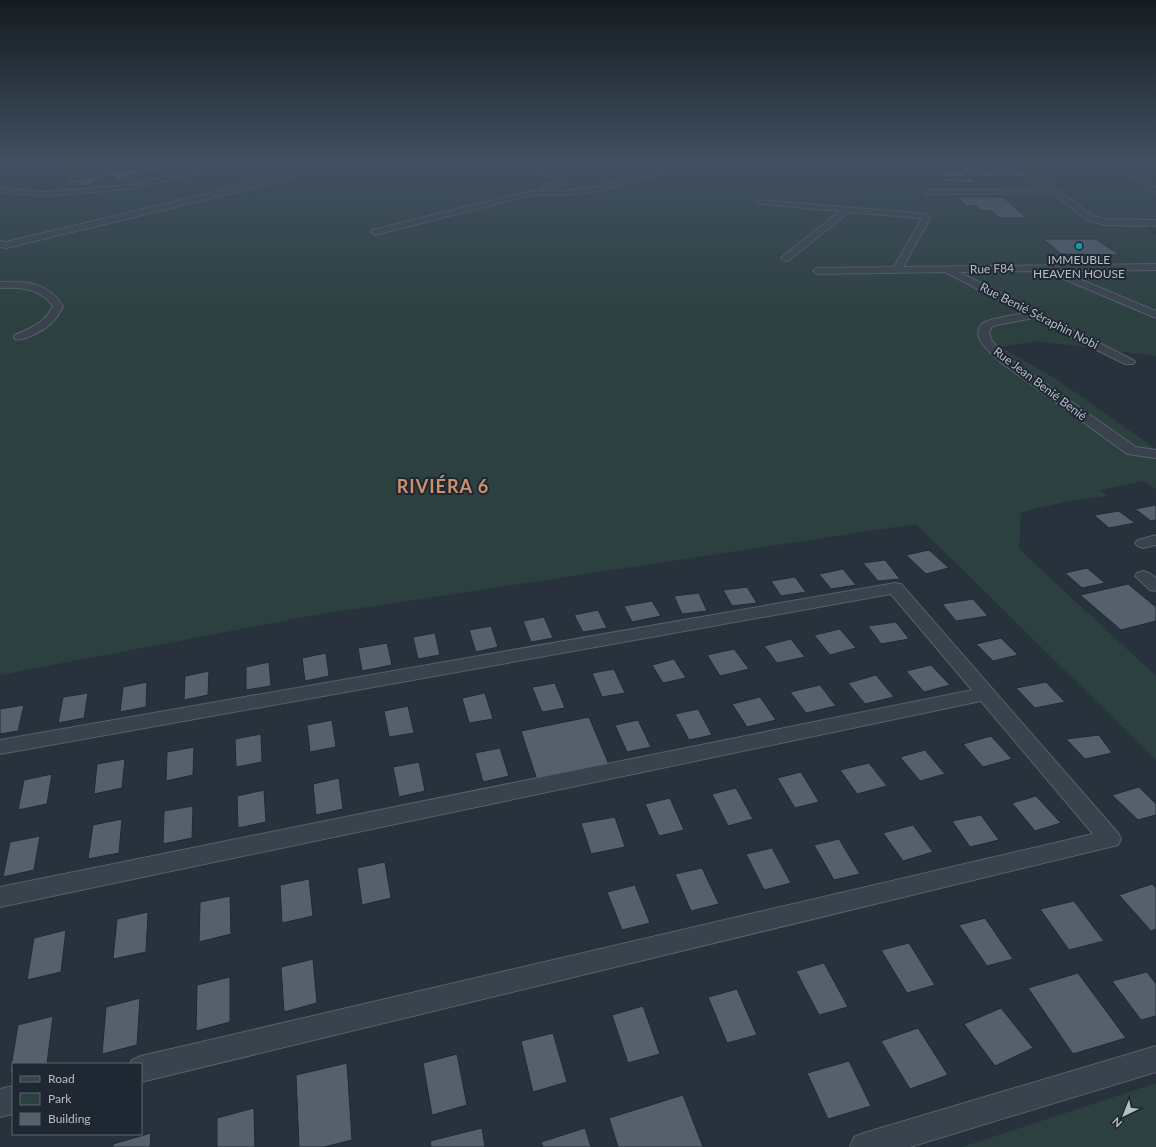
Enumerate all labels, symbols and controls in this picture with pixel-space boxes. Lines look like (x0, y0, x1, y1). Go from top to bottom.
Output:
marker: IMMEUBLE HEAVEN HOUSE (1074, 241, 1084, 251)
place label: IMMEUBLE HEAVEN HOUSE (1033, 252, 1125, 281)
street label: Rue F84 (970, 260, 1014, 277)
street label: Rue Benié Séraphin Nobi (978, 279, 1101, 352)
street label: Rue Jean Benié Benié (991, 344, 1090, 424)
district label: RIVIÉRA 6 (397, 475, 489, 497)
legend (12, 1063, 142, 1135)
text: Road (48, 1071, 75, 1086)
text: Park (48, 1091, 72, 1106)
north arrow (1104, 1095, 1144, 1135)
text: Building (48, 1111, 91, 1126)
text: N (1109, 1115, 1124, 1130)

